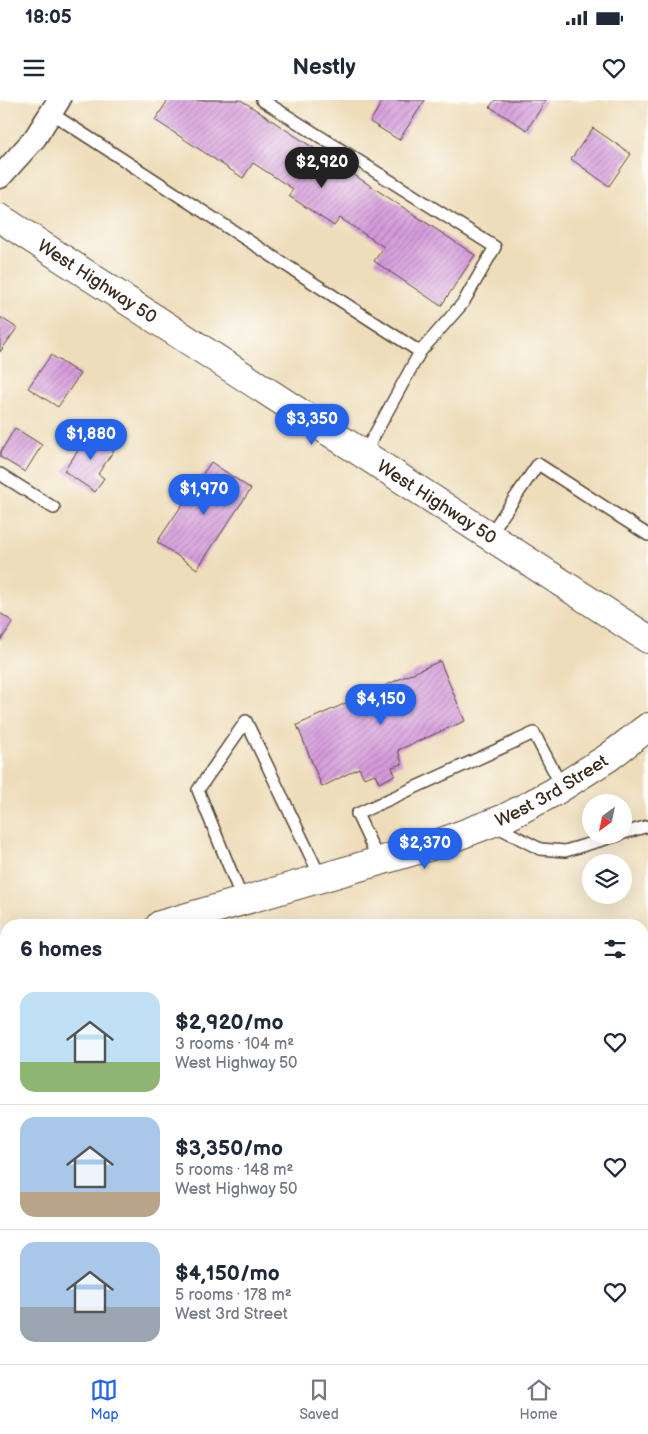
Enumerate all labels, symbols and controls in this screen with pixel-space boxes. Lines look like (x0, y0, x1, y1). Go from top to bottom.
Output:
text: 18:05 (25, 6, 72, 29)
icon: menu (20, 54, 48, 82)
text: Nestly (293, 54, 355, 81)
icon: heart (600, 54, 628, 82)
pin: $2,920 (281, 146, 363, 189)
text: $2,920 (296, 153, 348, 172)
street label: West Highway 50 (34, 235, 161, 328)
pin: $3,350 (271, 404, 353, 446)
text: $3,350 (286, 410, 338, 429)
pin: $1,880 (50, 418, 132, 461)
text: $1,880 (66, 425, 116, 444)
street label: West Highway 50 (373, 455, 500, 548)
pin: $1,970 (163, 474, 245, 516)
text: $1,970 (179, 480, 229, 499)
pin: $4,150 (340, 684, 422, 726)
text: $4,150 (356, 690, 406, 709)
street label: West 3rd Street (492, 750, 612, 831)
north arrow (582, 794, 632, 844)
map controls (582, 794, 632, 904)
pin: $2,370 (384, 828, 466, 870)
text: $2,370 (399, 834, 451, 853)
button: layers (582, 854, 632, 904)
icon: filters (601, 935, 629, 963)
text: 6 homes (20, 937, 102, 962)
text: $2,920/mo (175, 1010, 283, 1035)
icon: home (60, 1012, 120, 1072)
icon: heart (601, 1028, 629, 1056)
text: 3 rooms · 104 m² (175, 1035, 294, 1054)
text: West Highway 50 (175, 1054, 297, 1073)
text: $3,350/mo (175, 1136, 283, 1161)
icon: home (60, 1137, 120, 1197)
icon: heart (601, 1153, 629, 1181)
text: 5 rooms · 148 m² (175, 1161, 293, 1180)
text: West Highway 50 (175, 1180, 297, 1199)
text: $4,150/mo (175, 1261, 280, 1286)
icon: home (60, 1262, 120, 1322)
icon: heart (601, 1278, 629, 1306)
text: 5 rooms · 178 m² (175, 1286, 292, 1305)
text: West 3rd Street (175, 1305, 288, 1324)
tab: Map (90, 1376, 119, 1423)
tab: Saved (299, 1376, 339, 1423)
tab: Home (520, 1376, 558, 1423)

